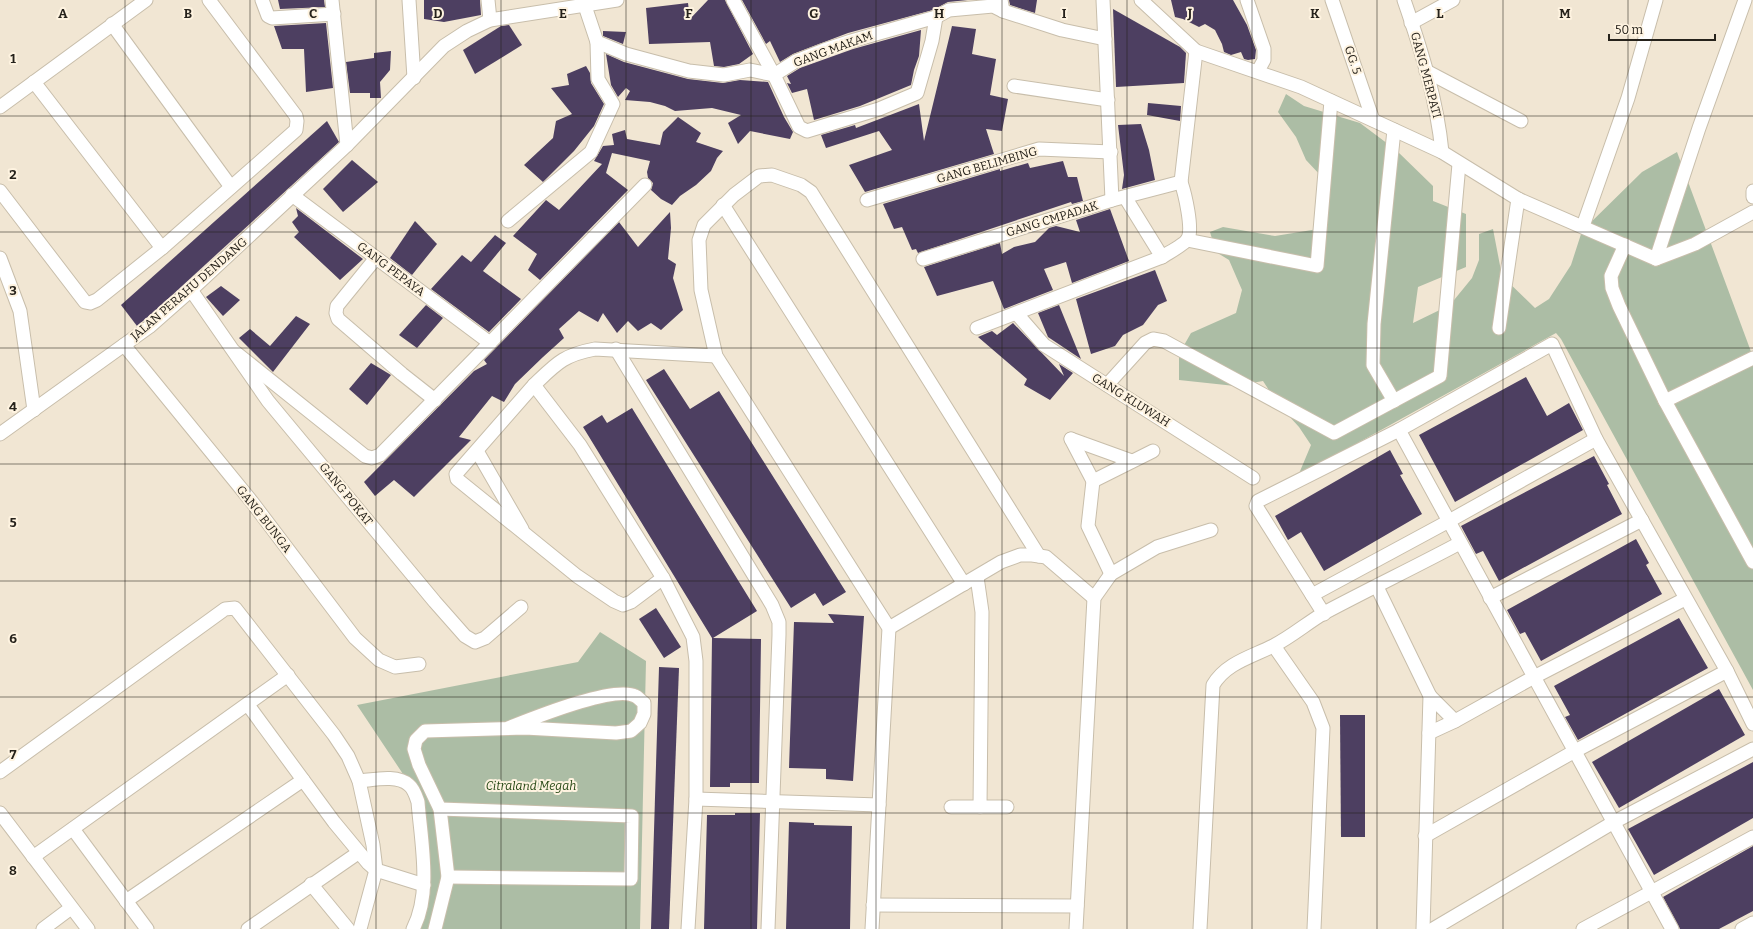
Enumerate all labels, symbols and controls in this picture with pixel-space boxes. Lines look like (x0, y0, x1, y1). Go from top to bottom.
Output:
text: A (58, 6, 68, 21)
text: B (184, 6, 192, 21)
text: C (309, 6, 317, 21)
text: D (433, 6, 443, 21)
text: E (559, 6, 567, 21)
text: F (685, 6, 693, 21)
text: G (809, 6, 819, 21)
text: H (934, 6, 944, 21)
text: I (1062, 6, 1067, 21)
text: J (1187, 6, 1193, 21)
text: K (1310, 6, 1320, 21)
text: L (1436, 6, 1444, 21)
text: M (1559, 6, 1571, 21)
scale bar (1609, 16, 1715, 42)
text: 50 m (1615, 23, 1644, 37)
street label: GANG MAKAM (791, 28, 875, 70)
street label: GANG MERPATI (1408, 30, 1444, 120)
street label: GG. 5 (1342, 44, 1364, 76)
text: 1 (10, 51, 16, 66)
street label: GANG BELIMBING (935, 144, 1039, 186)
text: 2 (9, 167, 17, 182)
street label: GANG CMPADAK (1004, 198, 1100, 240)
street label: JALAN PERAHU DENDANG (127, 235, 250, 344)
street label: GANG PEPAYA (354, 239, 428, 299)
text: 3 (9, 283, 17, 298)
street label: GANG KLUWAH (1089, 370, 1173, 430)
text: 4 (9, 399, 17, 414)
street label: GANG POKAT (316, 460, 376, 528)
street label: GANG BUNGA (234, 483, 295, 556)
text: 5 (9, 515, 17, 530)
text: 6 (9, 631, 17, 646)
text: 7 (10, 747, 17, 762)
park label: Citraland Megah (486, 779, 576, 793)
text: 8 (9, 863, 17, 878)

